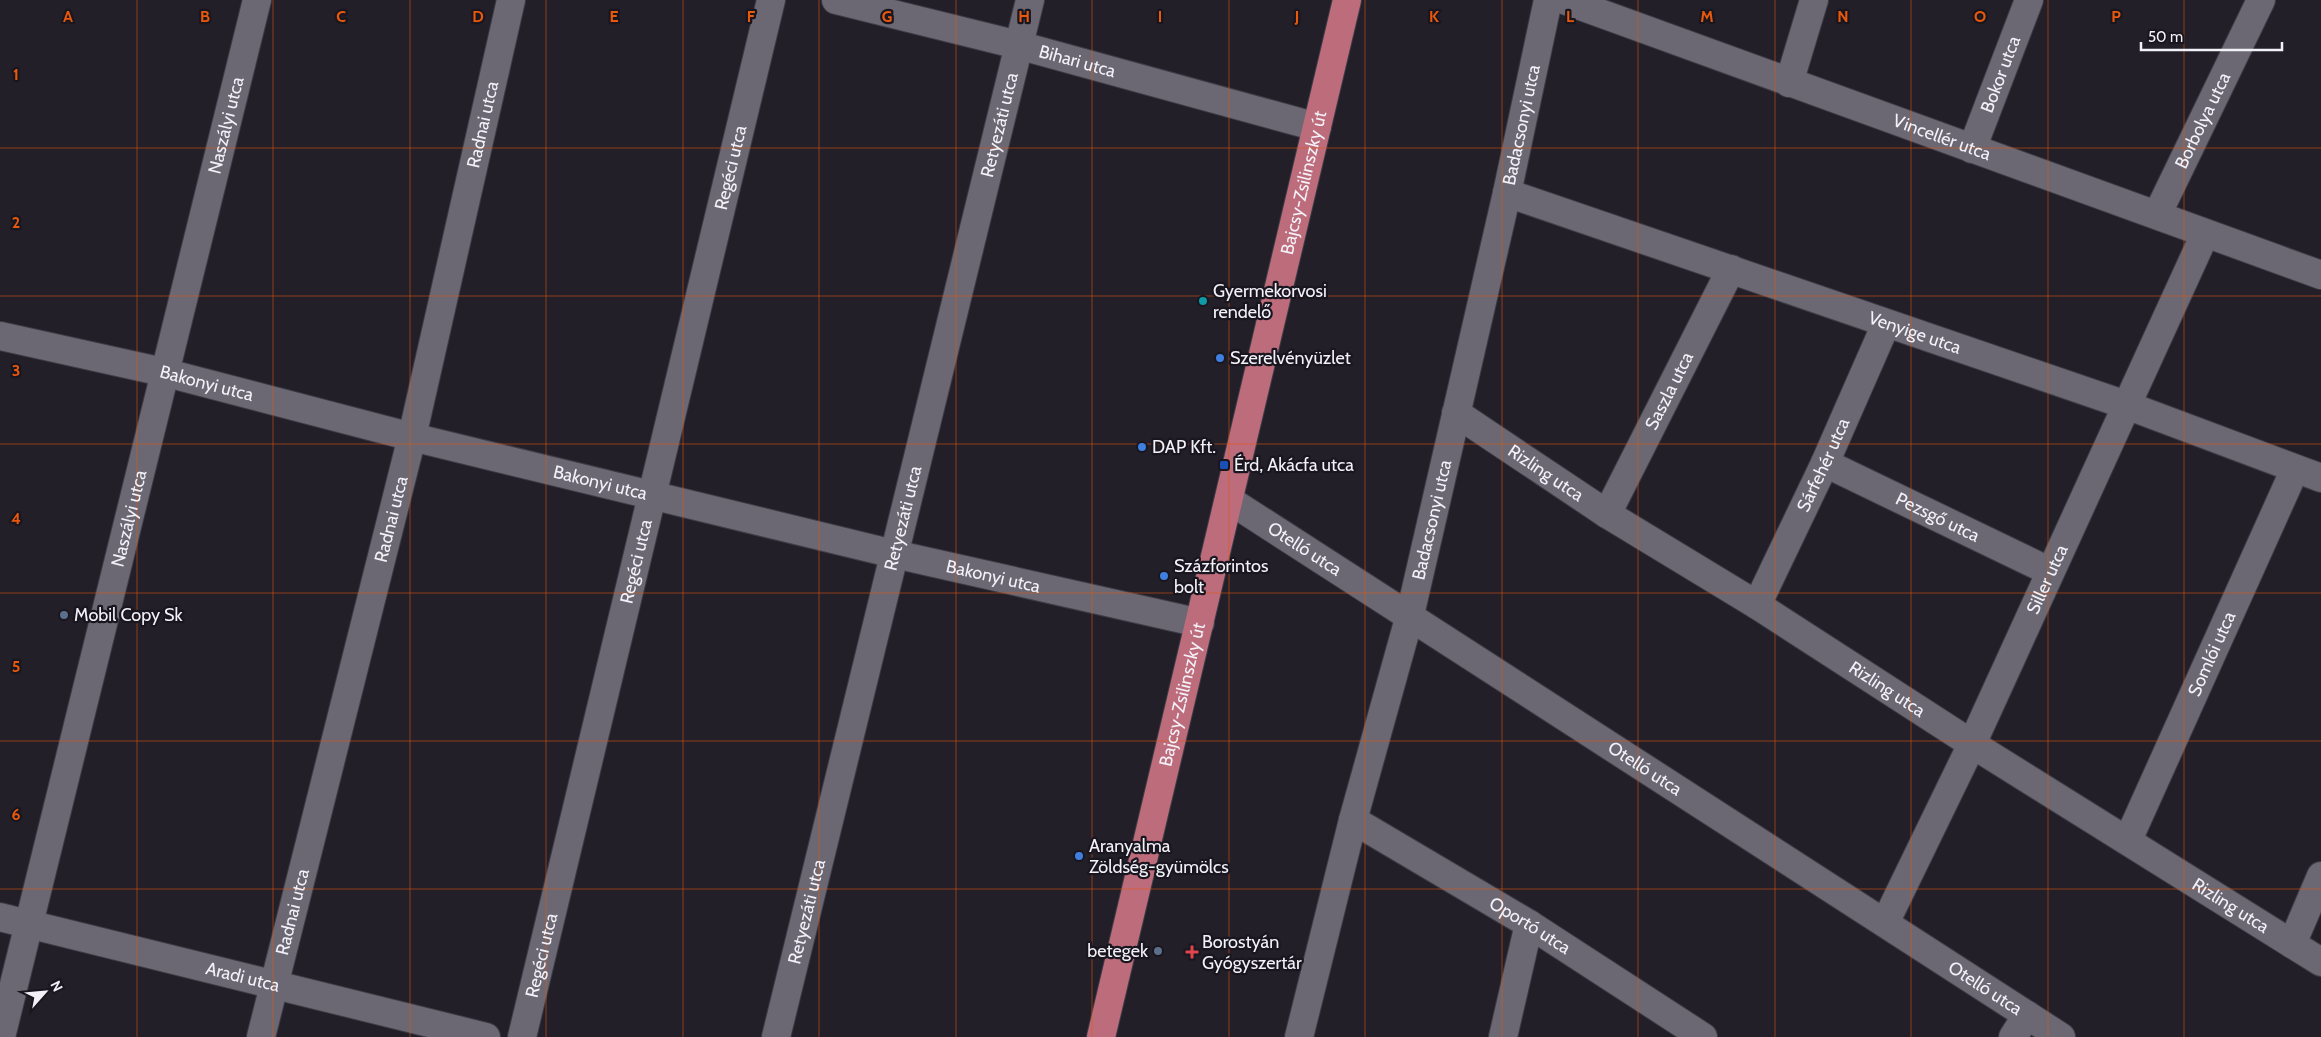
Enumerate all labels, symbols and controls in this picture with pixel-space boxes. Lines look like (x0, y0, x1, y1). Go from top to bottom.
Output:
text: A (63, 7, 73, 26)
text: B (200, 7, 210, 26)
text: C (336, 7, 346, 26)
text: D (472, 7, 484, 26)
text: E (609, 7, 619, 26)
text: F (747, 7, 756, 26)
text: G (882, 7, 892, 26)
text: H (1018, 7, 1030, 26)
text: I (1158, 7, 1162, 26)
text: J (1294, 7, 1299, 26)
text: K (1429, 7, 1439, 26)
text: L (1566, 7, 1574, 26)
text: M (1700, 7, 1714, 26)
text: N (1837, 7, 1849, 26)
text: O (1974, 7, 1986, 26)
text: P (2111, 7, 2121, 26)
scale bar (2141, 20, 2282, 52)
text: 50 m (2148, 28, 2183, 46)
street label: Bokor utca (1976, 33, 2025, 116)
street label: Bihari utca (1036, 40, 1119, 82)
street label: Badacsonyi utca (1498, 62, 1545, 187)
text: 1 (13, 65, 19, 84)
street label: Borbolya utca (2170, 68, 2235, 172)
street label: Retyezáti utca (976, 70, 1023, 180)
street label: Naszályi utca (203, 74, 249, 176)
street label: Radnai utca (462, 79, 503, 170)
street label: Bajcsy-Zsilinszky út (1276, 109, 1331, 257)
street label: Vincellér utca (1890, 109, 1994, 165)
street label: Regéci utca (710, 123, 752, 212)
text: 2 (12, 213, 20, 232)
place label: Gyermekorvosi rendelő (1213, 280, 1327, 323)
marker: Gyermekorvosi rendelő (1197, 295, 1209, 307)
street label: Venyige utca (1866, 307, 1964, 359)
place label: Szerelvényüzlet (1230, 347, 1351, 369)
street label: Saszla utca (1640, 348, 1698, 433)
marker: Szerelvényüzlet (1214, 352, 1226, 364)
text: 3 (12, 361, 20, 380)
street label: Bakonyi utca (157, 361, 256, 406)
street label: Sárfehér utca (1792, 414, 1855, 515)
place label: DAP Kft. (1152, 436, 1216, 458)
street label: Rizling utca (1504, 440, 1588, 506)
marker: DAP Kft. (1136, 441, 1148, 453)
place label: Érd, Akácfa utca (1234, 454, 1354, 476)
street label: Badacsonyi utca (1407, 457, 1456, 582)
marker: Érd, Akácfa utca (1218, 459, 1230, 471)
street label: Bakonyi utca (551, 461, 650, 505)
street label: Retyezáti utca (880, 463, 927, 573)
street label: Naszályi utca (106, 467, 152, 569)
street label: Radnai utca (370, 473, 413, 565)
street label: Pezsgő utca (1892, 488, 1983, 547)
text: 4 (11, 509, 21, 528)
street label: Regéci utca (615, 517, 657, 606)
street label: Otelló utca (1263, 517, 1346, 581)
street label: Siller utca (2022, 541, 2073, 618)
street label: Bakonyi utca (944, 555, 1043, 598)
place label: Százforintos bolt (1174, 555, 1268, 598)
marker: Százforintos bolt (1158, 570, 1170, 582)
place label: Mobil Copy Sk (74, 604, 184, 626)
street label: Somlói utca (2183, 608, 2240, 700)
marker: Mobil Copy Sk (58, 609, 70, 621)
street label: Bajcsy-Zsilinszky út (1155, 620, 1210, 769)
street label: Rizling utca (1845, 656, 1930, 722)
text: 5 (12, 657, 20, 676)
street label: Otelló utca (1604, 736, 1686, 801)
text: 6 (12, 805, 21, 824)
place label: Aranyalma Zöldség-gyümölcs (1089, 835, 1229, 878)
marker: Aranyalma Zöldség-gyümölcs (1073, 850, 1085, 862)
street label: Retyezáti utca (783, 857, 830, 966)
street label: Radnai utca (271, 866, 314, 957)
street label: Rizling utca (2188, 873, 2273, 938)
street label: Oportó utca (1485, 892, 1575, 959)
street label: Regéci utca (521, 910, 562, 1000)
place label: Borostyán Gyógyszertár (1202, 931, 1302, 974)
place label: betegek (1087, 940, 1149, 962)
marker: betegek (1152, 945, 1164, 957)
marker: Borostyán Gyógyszertár (1186, 946, 1198, 958)
street label: Otelló utca (1944, 956, 2027, 1020)
street label: Aradi utca (203, 957, 282, 997)
north arrow (20, 967, 70, 1017)
text: N (46, 978, 67, 995)

